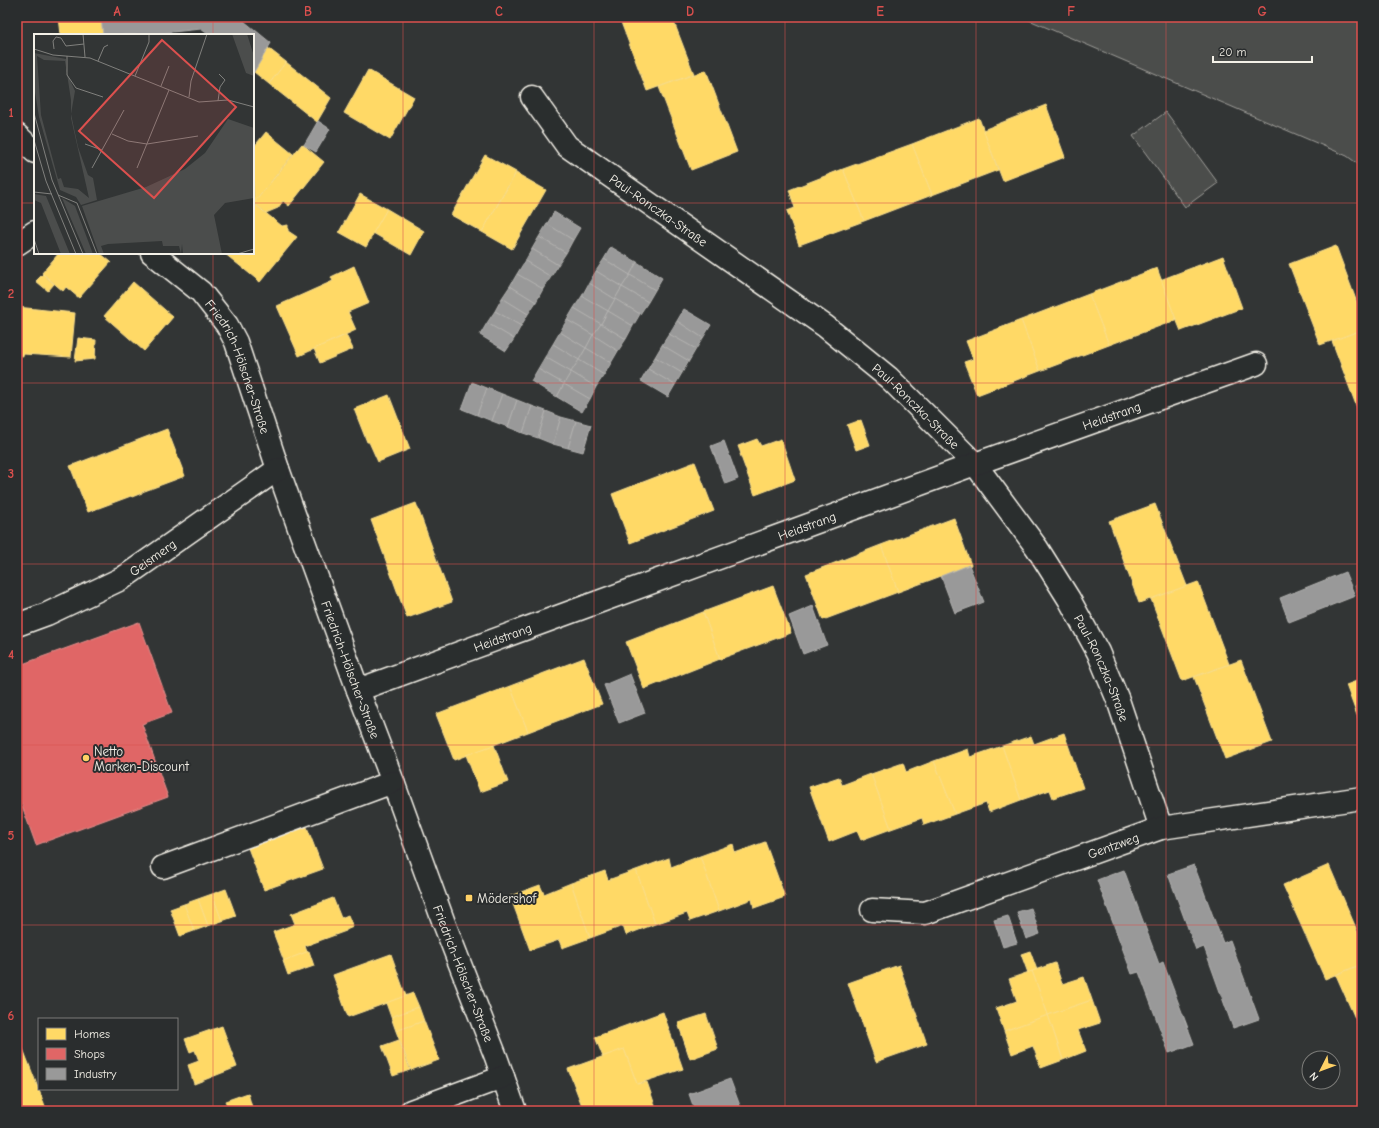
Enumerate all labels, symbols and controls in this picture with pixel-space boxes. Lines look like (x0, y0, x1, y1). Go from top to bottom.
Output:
text: A (113, 4, 121, 19)
text: B (304, 4, 312, 19)
text: C (495, 4, 503, 19)
text: D (686, 4, 694, 19)
text: E (876, 4, 884, 19)
text: F (1067, 4, 1075, 19)
text: G (1257, 4, 1267, 19)
inset map (34, 34, 254, 254)
scale bar (1213, 38, 1312, 64)
text: 20 m (1219, 45, 1247, 59)
text: 1 (8, 105, 14, 120)
street label: Paul-Ronczka-Straße (607, 171, 711, 250)
text: 2 (8, 286, 14, 301)
street label: Friedrich-Hölscher-Straße (202, 297, 273, 436)
street label: Paul-Ronczka-Straße (869, 361, 963, 452)
street label: Heidstrang (1081, 399, 1143, 433)
text: 3 (8, 466, 14, 481)
street label: Heidstrang (776, 509, 838, 544)
street label: Geismerg (127, 536, 179, 579)
street label: Friedrich-Hölscher-Straße (318, 599, 383, 741)
street label: Paul-Ronczka-Straße (1071, 612, 1132, 724)
street label: Heidstrang (472, 620, 534, 655)
text: 4 (8, 647, 14, 662)
place label: Netto Marken-Discount (94, 744, 190, 774)
marker: Netto Marken-Discount (81, 753, 91, 763)
text: 5 (8, 828, 15, 843)
street label: Gentzweg (1086, 830, 1141, 862)
place label: Mödershof (477, 891, 538, 906)
marker: Mödershof (464, 893, 474, 903)
street label: Friedrich-Hölscher-Straße (430, 903, 497, 1045)
text: 6 (8, 1008, 15, 1023)
legend (38, 1018, 178, 1090)
text: Homes (74, 1027, 110, 1041)
text: Shops (74, 1047, 105, 1061)
north arrow (1301, 1050, 1341, 1090)
text: Industry (74, 1067, 117, 1081)
text: N (1307, 1069, 1321, 1083)

